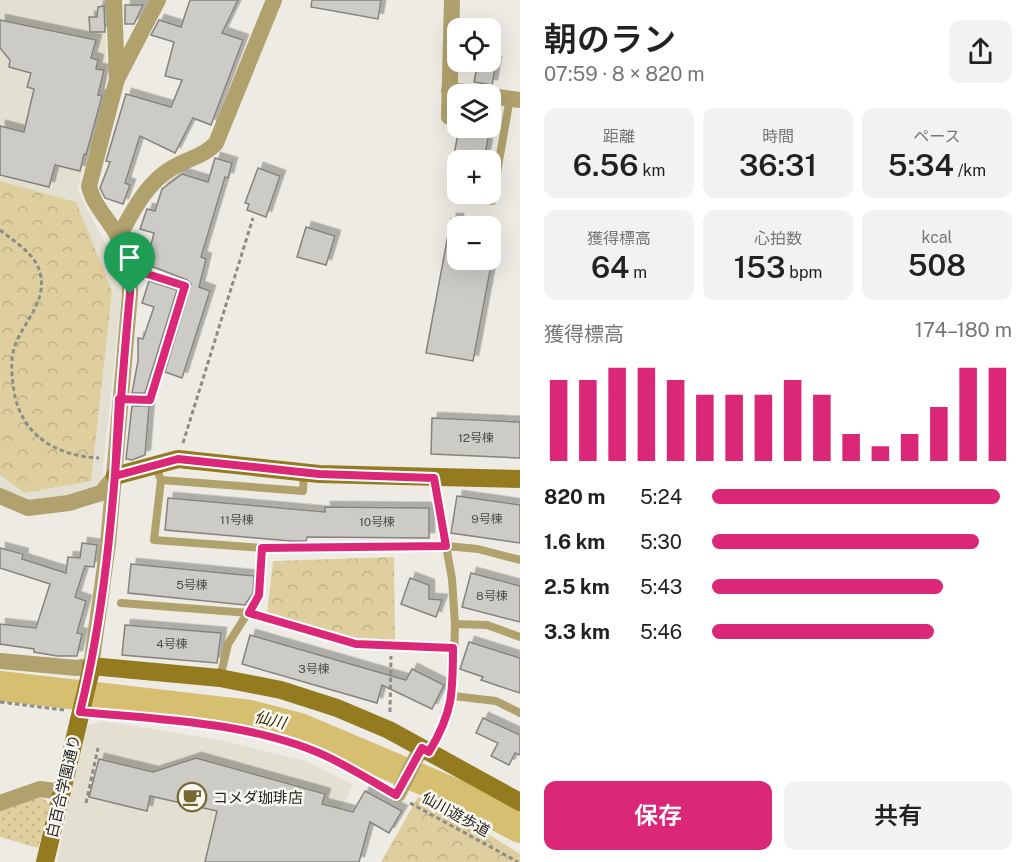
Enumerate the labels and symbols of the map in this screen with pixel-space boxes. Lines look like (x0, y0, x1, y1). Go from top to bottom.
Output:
pin (104, 232, 155, 294)
house number: 12号棟 (458, 431, 494, 445)
house number: 9号棟 (471, 512, 503, 526)
house number: 11号棟 (220, 513, 254, 527)
house number: 10号棟 (359, 515, 395, 529)
house number: 5号棟 (176, 578, 208, 592)
house number: 8号棟 (476, 589, 508, 603)
house number: 4号棟 (156, 637, 188, 651)
house number: 3号棟 (298, 662, 330, 676)
water label: 仙川 (252, 707, 290, 733)
street label: 白百合学園通り (43, 733, 83, 839)
cafe icon: コメダ珈琲店 (176, 781, 208, 813)
street label: 仙川遊歩道 (419, 788, 493, 840)
place label: コメダ珈琲店 (213, 789, 303, 806)

